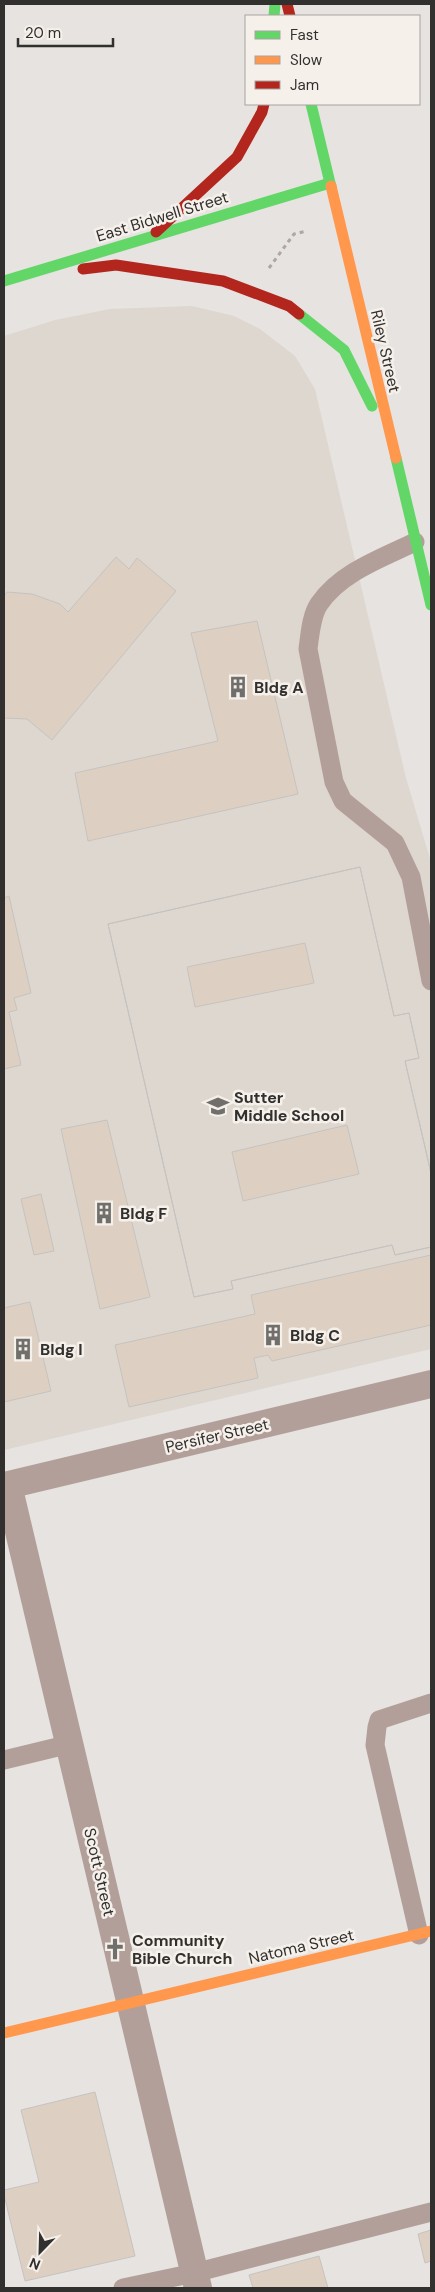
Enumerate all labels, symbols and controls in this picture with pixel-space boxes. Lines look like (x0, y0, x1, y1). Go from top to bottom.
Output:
scale bar (18, 15, 112, 47)
legend (245, 15, 420, 105)
text: 20 m (25, 23, 61, 43)
text: Fast (290, 25, 319, 45)
text: Slow (290, 50, 323, 70)
text: Jam (290, 75, 319, 95)
street label: East Bidwell Street (93, 186, 231, 247)
street label: Riley Street (366, 308, 405, 394)
building icon: Bldg A (225, 674, 251, 700)
place label: Bldg A (254, 677, 304, 698)
place label: Sutter Middle School (234, 1087, 344, 1126)
school or university icon: Sutter Middle School (205, 1093, 231, 1119)
building icon: Bldg F (91, 1200, 117, 1226)
place label: Bldg F (120, 1203, 167, 1224)
building icon: Bldg C (260, 1322, 286, 1348)
place label: Bldg C (290, 1325, 340, 1346)
building icon: Bldg I (10, 1336, 36, 1362)
place label: Bldg I (40, 1339, 83, 1360)
street label: Persifer Street (163, 1413, 271, 1458)
street label: Scott Street (79, 1826, 120, 1918)
street label: Natoma Street (246, 1924, 356, 1969)
place label: Community Bible Church (132, 1930, 232, 1969)
church icon: Community Bible Church (102, 1936, 128, 1962)
north arrow (15, 2227, 65, 2277)
text: N (27, 2254, 43, 2274)

